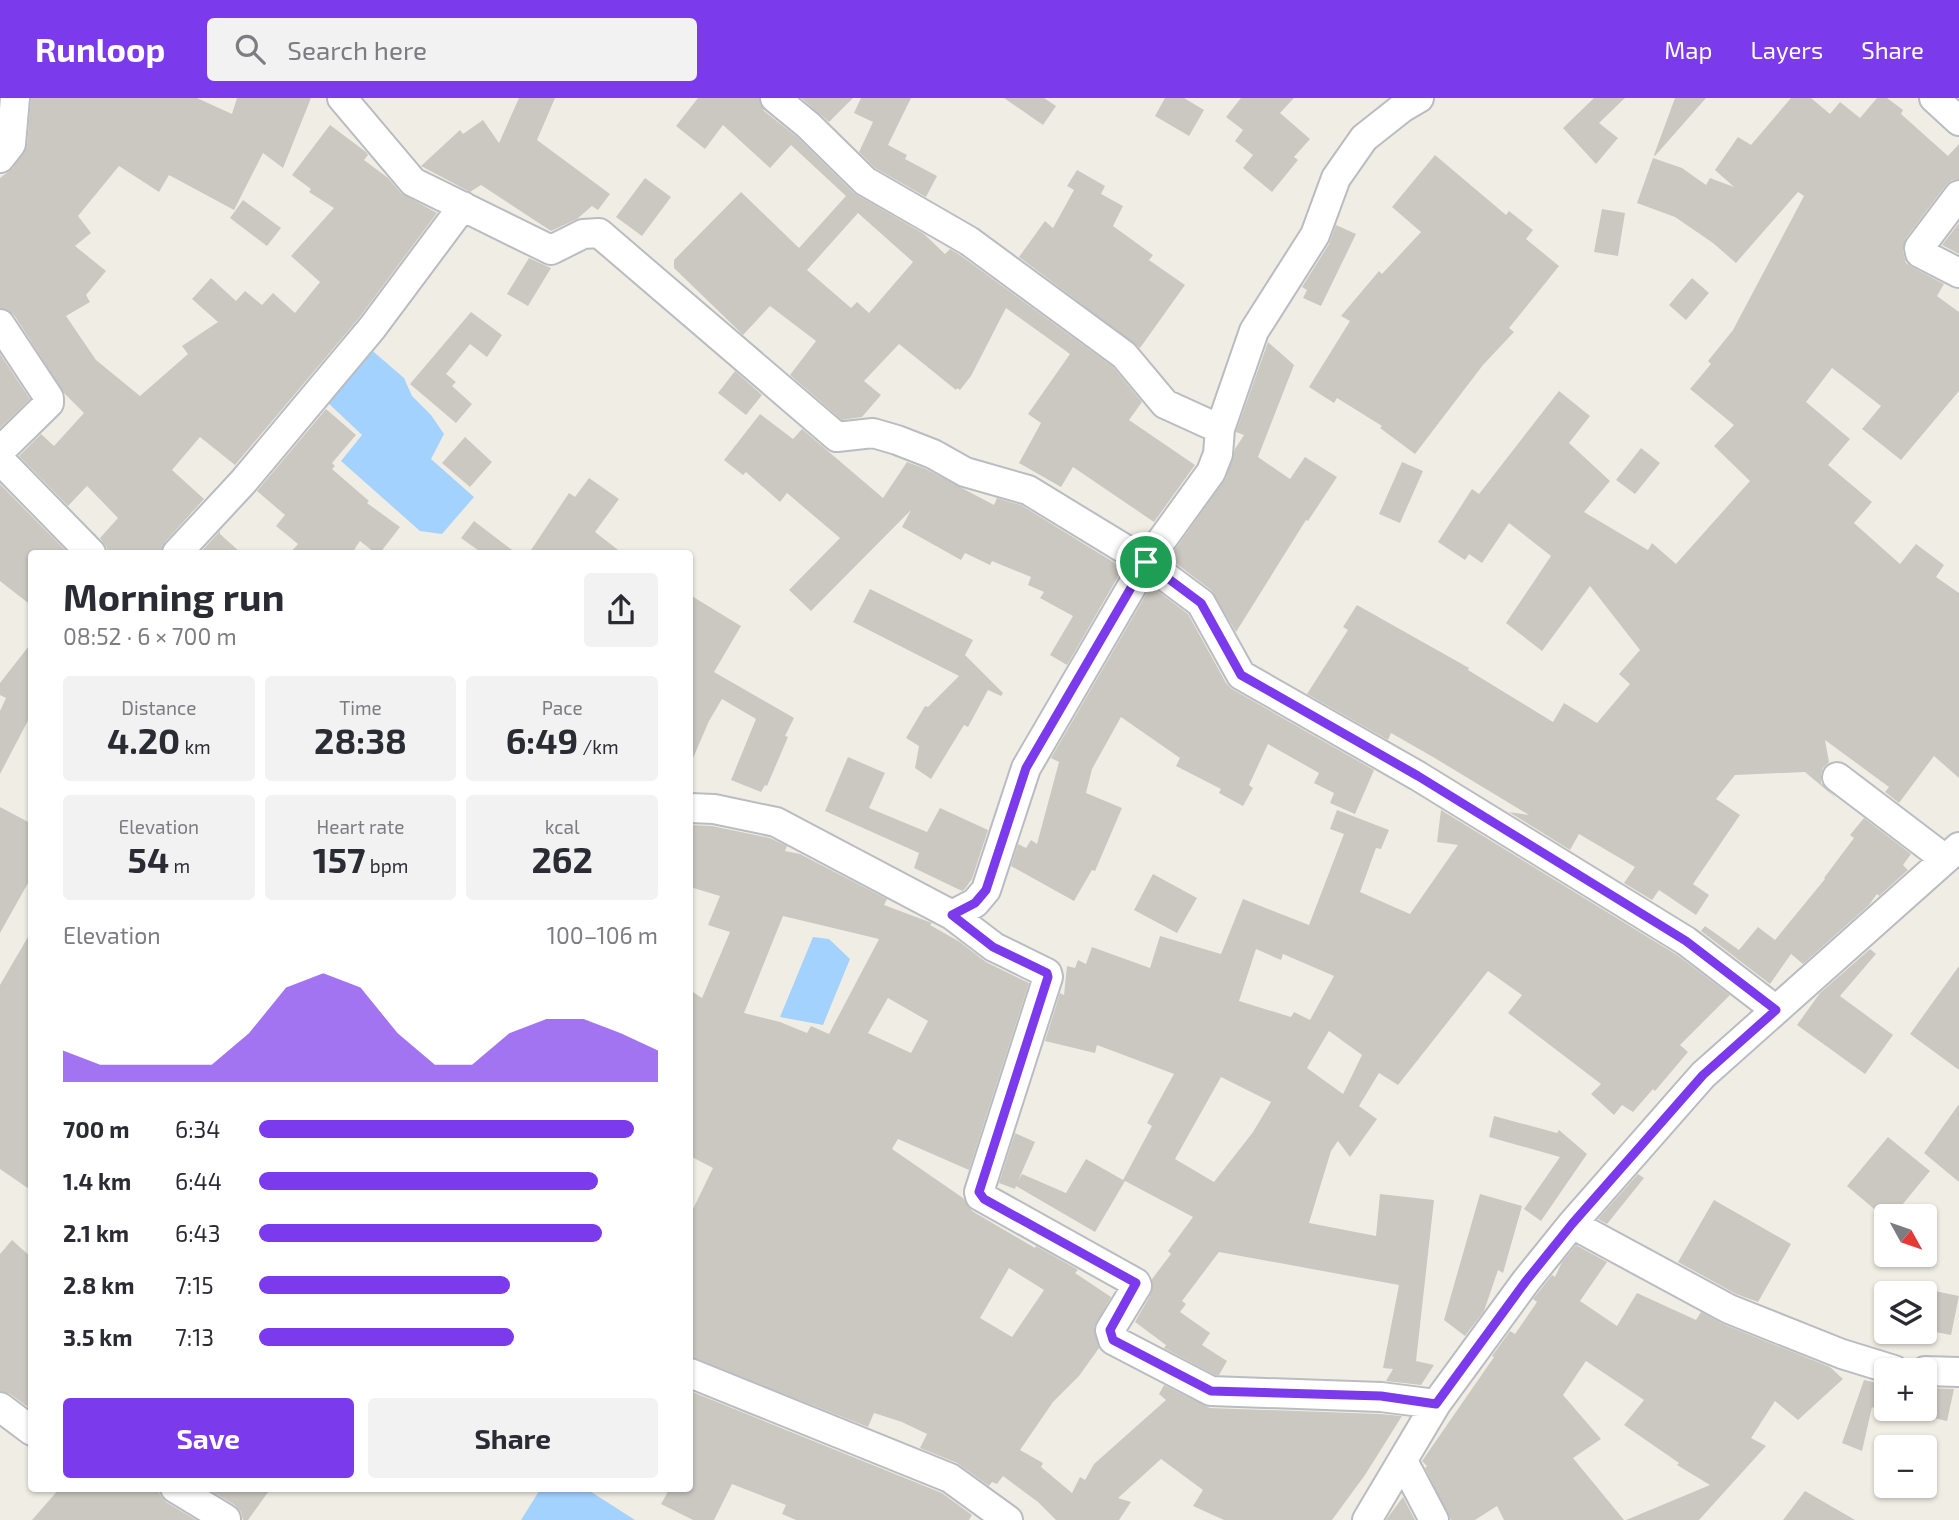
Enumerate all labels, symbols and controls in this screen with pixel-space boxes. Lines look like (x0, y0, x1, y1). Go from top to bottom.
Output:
search box (207, 18, 697, 81)
text: Runloop (35, 29, 165, 69)
icon: search (231, 30, 269, 68)
text: Search here (287, 34, 427, 65)
text: Map (1664, 35, 1712, 64)
text: Layers (1750, 35, 1823, 64)
text: Share (1861, 35, 1924, 64)
pin (1116, 532, 1176, 592)
icon: arrive (1127, 543, 1165, 581)
text: Morning run (63, 573, 284, 619)
button: share (584, 573, 658, 647)
text: 08:52 · 6 × 700 m (63, 622, 237, 650)
text: Distance (121, 696, 196, 719)
text: Time (339, 696, 382, 719)
text: Pace (542, 696, 583, 719)
text: 4.20 (107, 719, 180, 761)
text: 28:38 (314, 719, 407, 761)
text: 6:49 (506, 719, 578, 761)
text: km (180, 735, 211, 758)
text: /km (578, 735, 619, 758)
text: Elevation (119, 815, 199, 838)
text: Heart rate (317, 815, 404, 838)
text: kcal (545, 815, 580, 838)
text: 54 (128, 838, 169, 880)
text: 157 (313, 838, 366, 880)
text: 262 (532, 838, 593, 880)
text: m (169, 854, 190, 877)
text: bpm (366, 854, 408, 877)
text: Elevation (63, 921, 161, 949)
text: 100–106 m (547, 921, 658, 949)
text: 700 m (63, 1115, 129, 1143)
text: 6:34 (175, 1115, 221, 1143)
text: 1.4 km (63, 1167, 131, 1195)
text: 6:44 (175, 1167, 222, 1195)
north arrow (1874, 1204, 1937, 1267)
map controls (1874, 1204, 1937, 1498)
text: 2.1 km (63, 1219, 129, 1247)
text: 6:43 (175, 1219, 221, 1247)
text: 2.8 km (63, 1271, 134, 1299)
text: 7:15 (175, 1271, 214, 1299)
button: layers (1874, 1281, 1937, 1344)
text: 3.5 km (63, 1323, 132, 1351)
text: 7:13 (175, 1323, 214, 1351)
button: + (1874, 1358, 1937, 1421)
button: Save (63, 1398, 354, 1478)
button: Share (368, 1398, 658, 1478)
button: − (1874, 1435, 1937, 1498)

